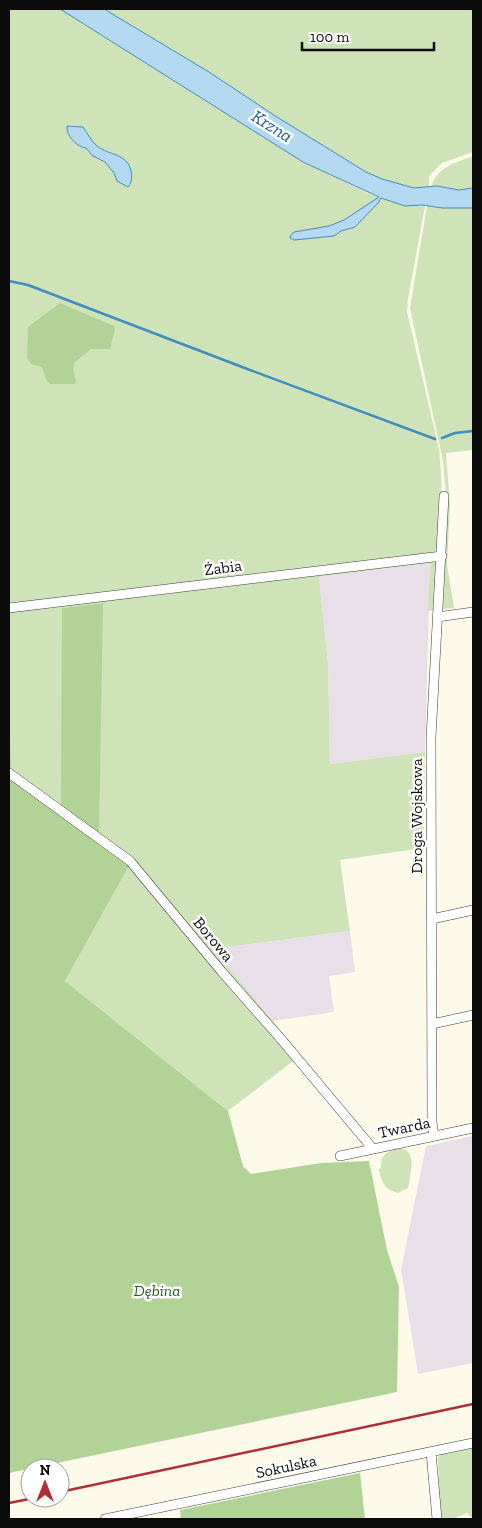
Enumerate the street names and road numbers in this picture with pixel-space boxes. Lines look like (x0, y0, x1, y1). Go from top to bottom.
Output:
street label: Żabia (203, 556, 243, 579)
street label: Droga Wojskowa (407, 758, 426, 874)
street label: Borowa (189, 913, 238, 966)
street label: Twarda (376, 1113, 432, 1142)
street label: Sokulska (254, 1451, 318, 1482)

